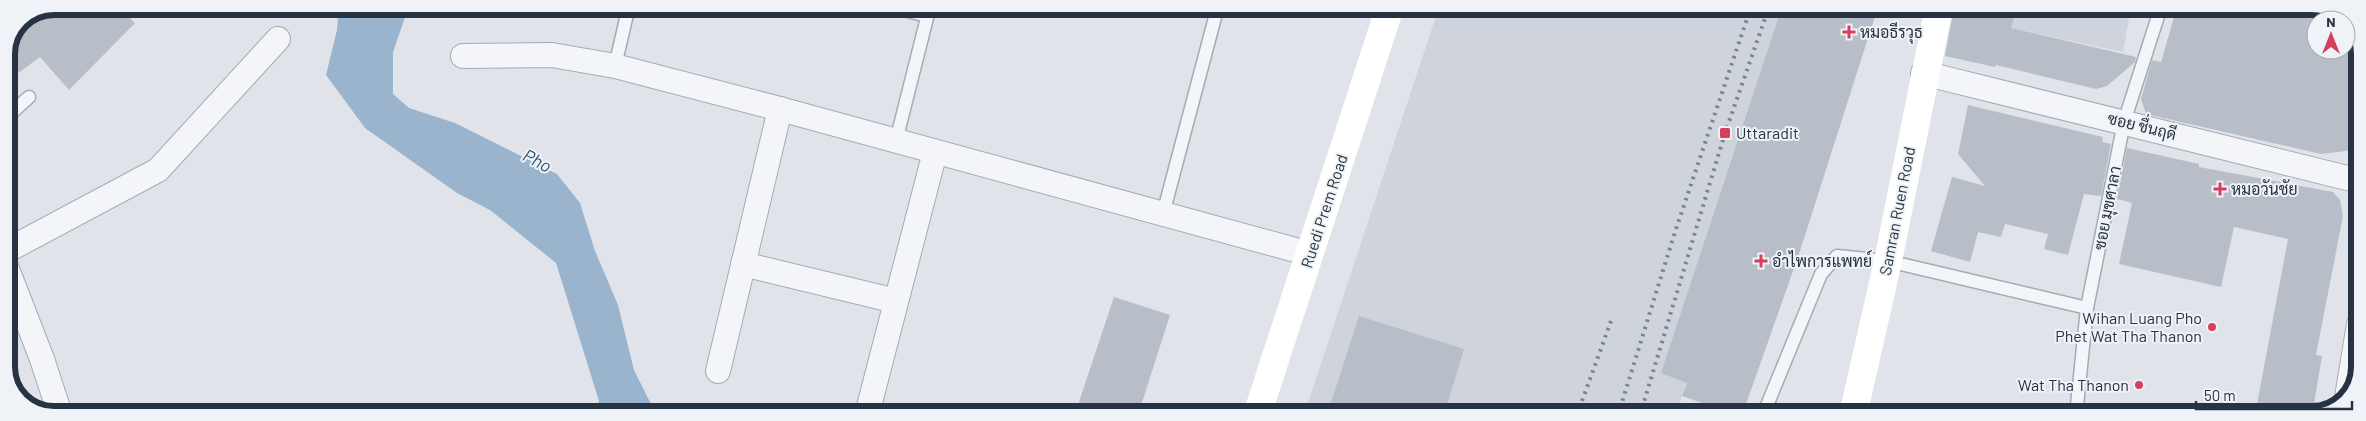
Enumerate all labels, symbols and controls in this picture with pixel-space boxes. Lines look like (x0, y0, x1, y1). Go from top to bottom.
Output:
north arrow (2306, 10, 2356, 60)
text: N (2326, 13, 2336, 30)
place label: หมอธีรวุธ (1860, 21, 1923, 44)
marker: หมอธีรวุธ (1842, 25, 1856, 39)
street label: ซอย ชื่นฤดี (2105, 104, 2179, 144)
place label: Uttaradit (1736, 123, 1799, 142)
marker: Uttaradit (1718, 126, 1732, 140)
water label: Pho (519, 144, 556, 177)
street label: Samran Ruen Road (1875, 145, 1918, 277)
street label: Ruedi Prem Road (1296, 152, 1351, 270)
street label: ซอย มุขศาลา (2089, 164, 2127, 252)
place label: หมอวันชัย (2231, 179, 2298, 198)
marker: หมอวันชัย (2213, 182, 2227, 196)
place label: อำไพการแพทย์ (1772, 249, 1872, 270)
marker: อำไพการแพทย์ (1754, 254, 1768, 268)
place label: Wihan Luang Pho Phet Wat Tha Thanon (2055, 308, 2202, 345)
marker: Wihan Luang Pho Phet Wat Tha Thanon (2206, 321, 2218, 333)
place label: Wat Tha Thanon (2018, 375, 2129, 394)
scale bar (2196, 378, 2352, 410)
marker: Wat Tha Thanon (2133, 379, 2145, 391)
text: 50 m (2204, 386, 2236, 404)

